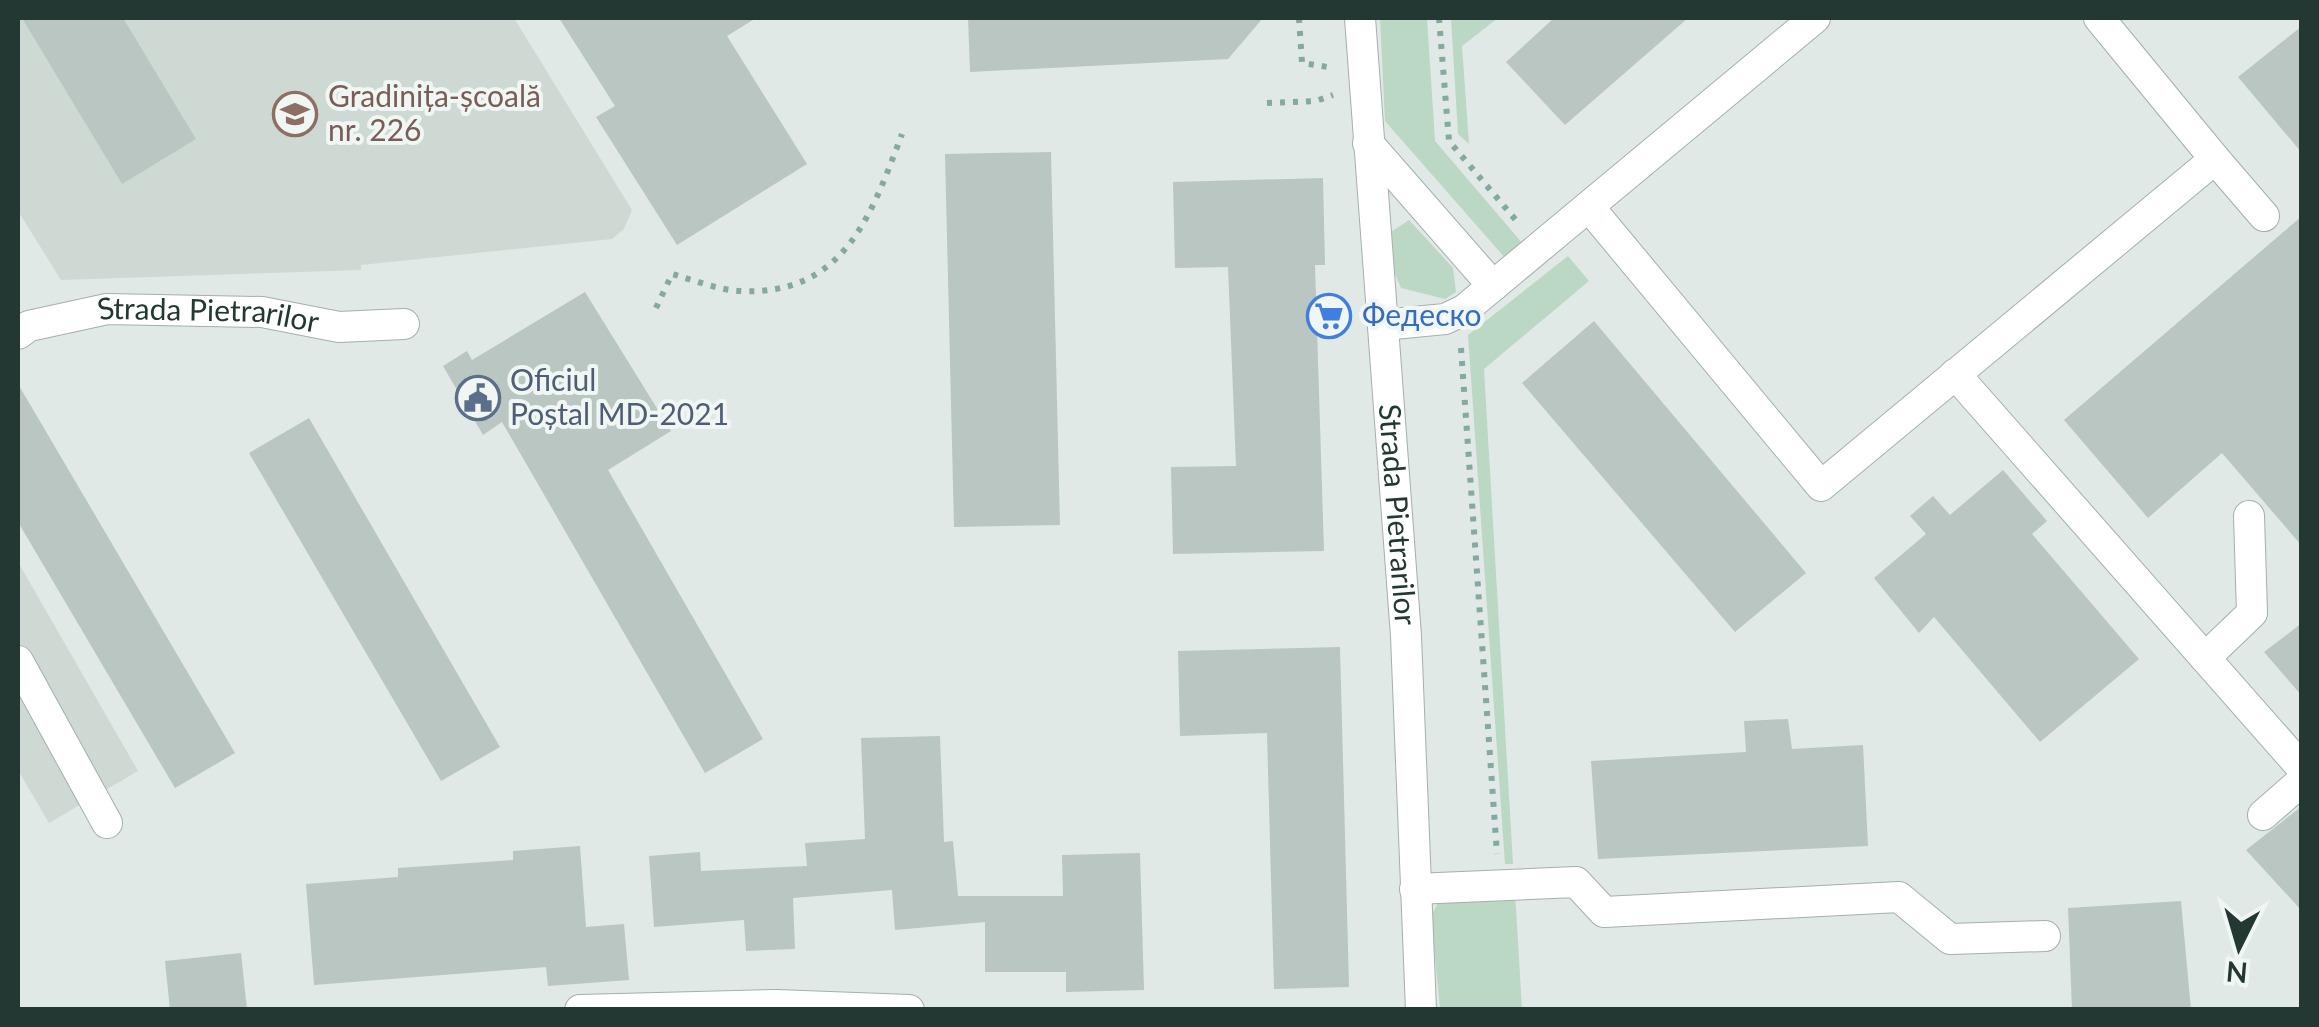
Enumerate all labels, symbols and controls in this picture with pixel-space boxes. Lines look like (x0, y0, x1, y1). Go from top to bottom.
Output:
place label: Gradinița-școală nr. 226 (328, 77, 541, 147)
school or university icon: Gradinița-școală nr. 226 (272, 91, 318, 137)
street label: Strada Pietrarilor (94, 288, 322, 339)
supermarket icon: Федеско (1306, 293, 1352, 339)
place label: Федеско (1362, 296, 1481, 332)
place label: Oficiul Poștal MD-2021 (510, 361, 729, 431)
public building icon: Oficiul Poștal MD-2021 (455, 375, 501, 421)
street label: Strada Pietrarilor (1373, 403, 1425, 626)
north arrow (2189, 897, 2289, 997)
text: N (2225, 955, 2249, 991)

